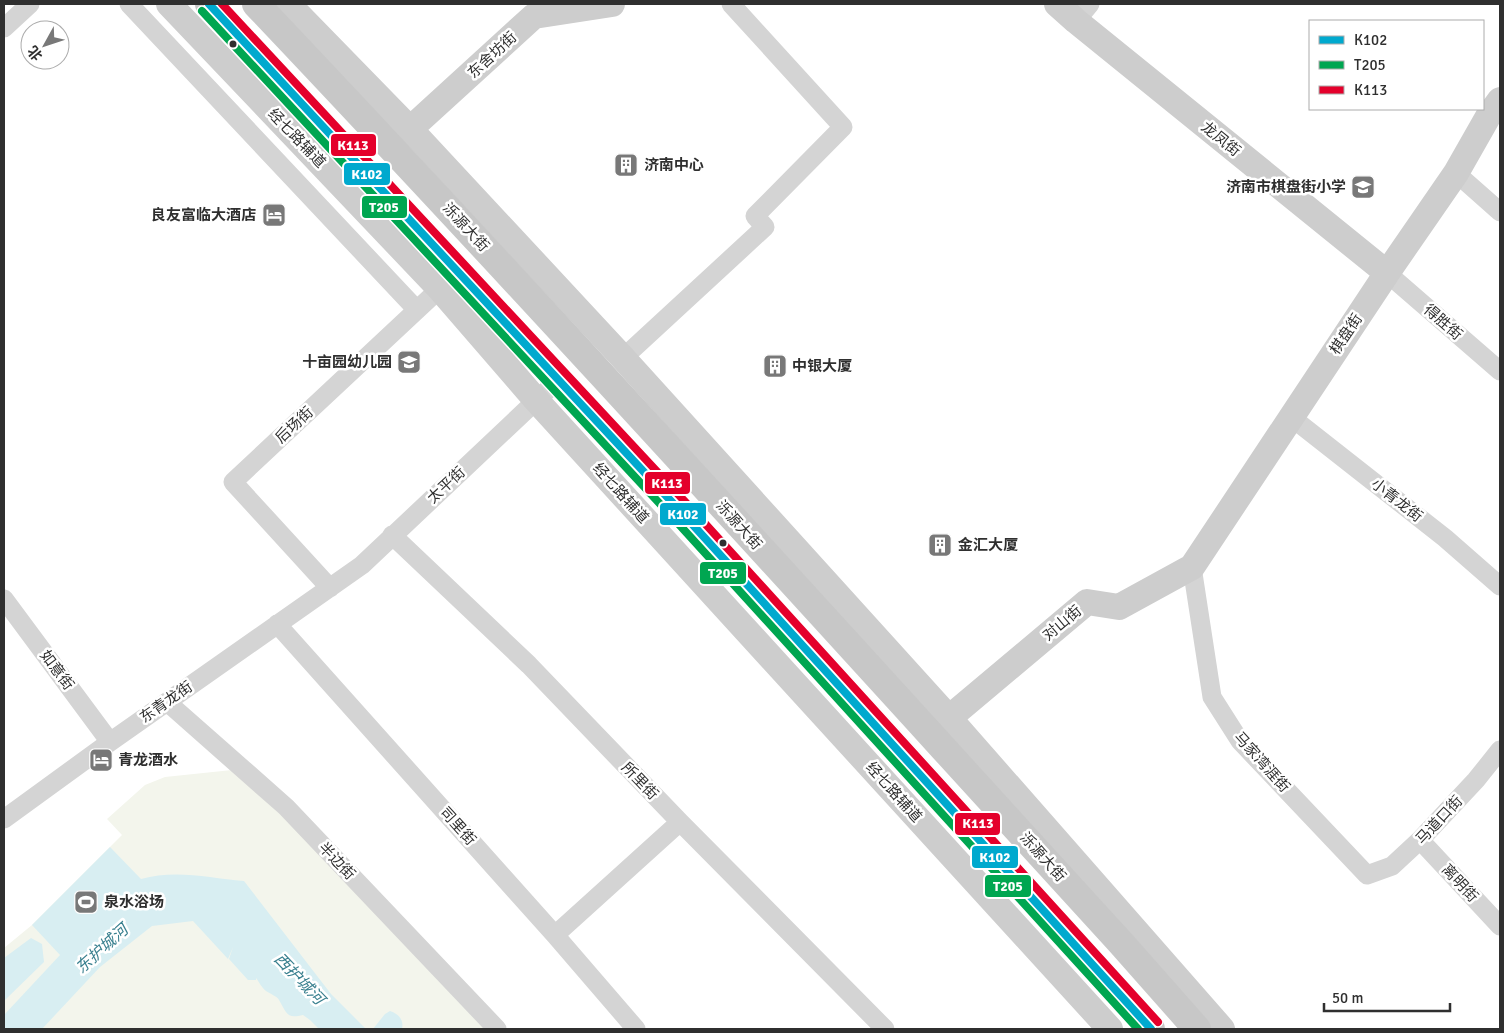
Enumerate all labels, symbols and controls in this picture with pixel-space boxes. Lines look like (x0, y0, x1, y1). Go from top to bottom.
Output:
north arrow (20, 20, 70, 70)
legend (1309, 20, 1484, 110)
street label: 东舍坊街 (464, 28, 520, 82)
text: K102 (1354, 31, 1387, 49)
unlabelled marker (228, 39, 238, 49)
text: 北 (24, 42, 46, 64)
text: T205 (1354, 56, 1386, 74)
text: K113 (1354, 81, 1387, 99)
street label: 经七路辅道 (264, 105, 330, 171)
street label: 龙凤街 (1198, 118, 1244, 160)
line badge: K113 (330, 133, 377, 157)
text: K113 (337, 137, 369, 154)
building icon: 济南中心 (613, 152, 639, 178)
place label: 济南中心 (644, 156, 704, 174)
line badge: K102 (343, 162, 391, 186)
text: K102 (351, 166, 383, 183)
school or university icon: 济南市棋盘街小学 (1350, 174, 1376, 200)
place label: 济南市棋盘街小学 (1226, 178, 1346, 196)
line badge: T205 (361, 195, 408, 219)
text: T205 (369, 199, 399, 216)
street label: 泺源大街 (439, 199, 493, 255)
hotel icon: 良友富临大酒店 (261, 202, 287, 228)
place label: 良友富临大酒店 (151, 206, 256, 224)
street label: 得胜街 (1420, 300, 1466, 344)
street label: 棋盘街 (1326, 310, 1366, 358)
school or university icon: 十亩园幼儿园 (396, 349, 422, 375)
place label: 十亩园幼儿园 (302, 353, 392, 371)
building icon: 中银大厦 (762, 353, 788, 379)
place label: 中银大厦 (792, 357, 852, 375)
street label: 后场街 (271, 403, 317, 447)
street label: 经七路辅道 (589, 459, 653, 527)
street label: 太平街 (423, 463, 469, 507)
line badge: K113 (644, 471, 691, 495)
street label: 小青龙街 (1368, 474, 1426, 526)
text: K113 (651, 475, 683, 492)
street label: 泺源大街 (712, 497, 766, 553)
line badge: K102 (659, 502, 707, 526)
text: K102 (667, 506, 699, 523)
building icon: 金汇大厦 (927, 532, 953, 558)
place label: 金汇大厦 (958, 536, 1018, 554)
unlabelled marker (718, 538, 728, 548)
line badge: T205 (699, 561, 747, 585)
text: T205 (708, 565, 738, 582)
street label: 对山街 (1039, 602, 1085, 644)
street label: 如意街 (36, 647, 78, 693)
street label: 东青龙街 (136, 677, 196, 727)
street label: 马家湾涯街 (1230, 728, 1294, 796)
hotel icon: 青龙酒水 (88, 747, 114, 773)
place label: 青龙酒水 (118, 751, 178, 769)
street label: 经七路辅道 (862, 758, 926, 826)
street label: 所里街 (618, 759, 662, 803)
street label: 马道口街 (1412, 792, 1466, 848)
street label: 司里街 (436, 803, 480, 849)
line badge: K113 (954, 812, 1001, 836)
text: K113 (962, 815, 994, 832)
street label: 泺源大街 (1016, 829, 1070, 885)
street label: 半边街 (315, 839, 359, 883)
line badge: K102 (971, 845, 1019, 869)
text: K102 (979, 849, 1011, 866)
street label: 离明街 (1438, 860, 1482, 906)
line badge: T205 (984, 874, 1032, 898)
text: T205 (993, 878, 1023, 895)
sports icon: 泉水浴场 (73, 889, 99, 915)
place label: 泉水浴场 (104, 893, 164, 911)
water label: 东护城河 (72, 918, 135, 978)
water label: 西护城河 (270, 949, 331, 1011)
scale bar (1324, 980, 1450, 1012)
text: 50 m (1332, 989, 1363, 1007)

